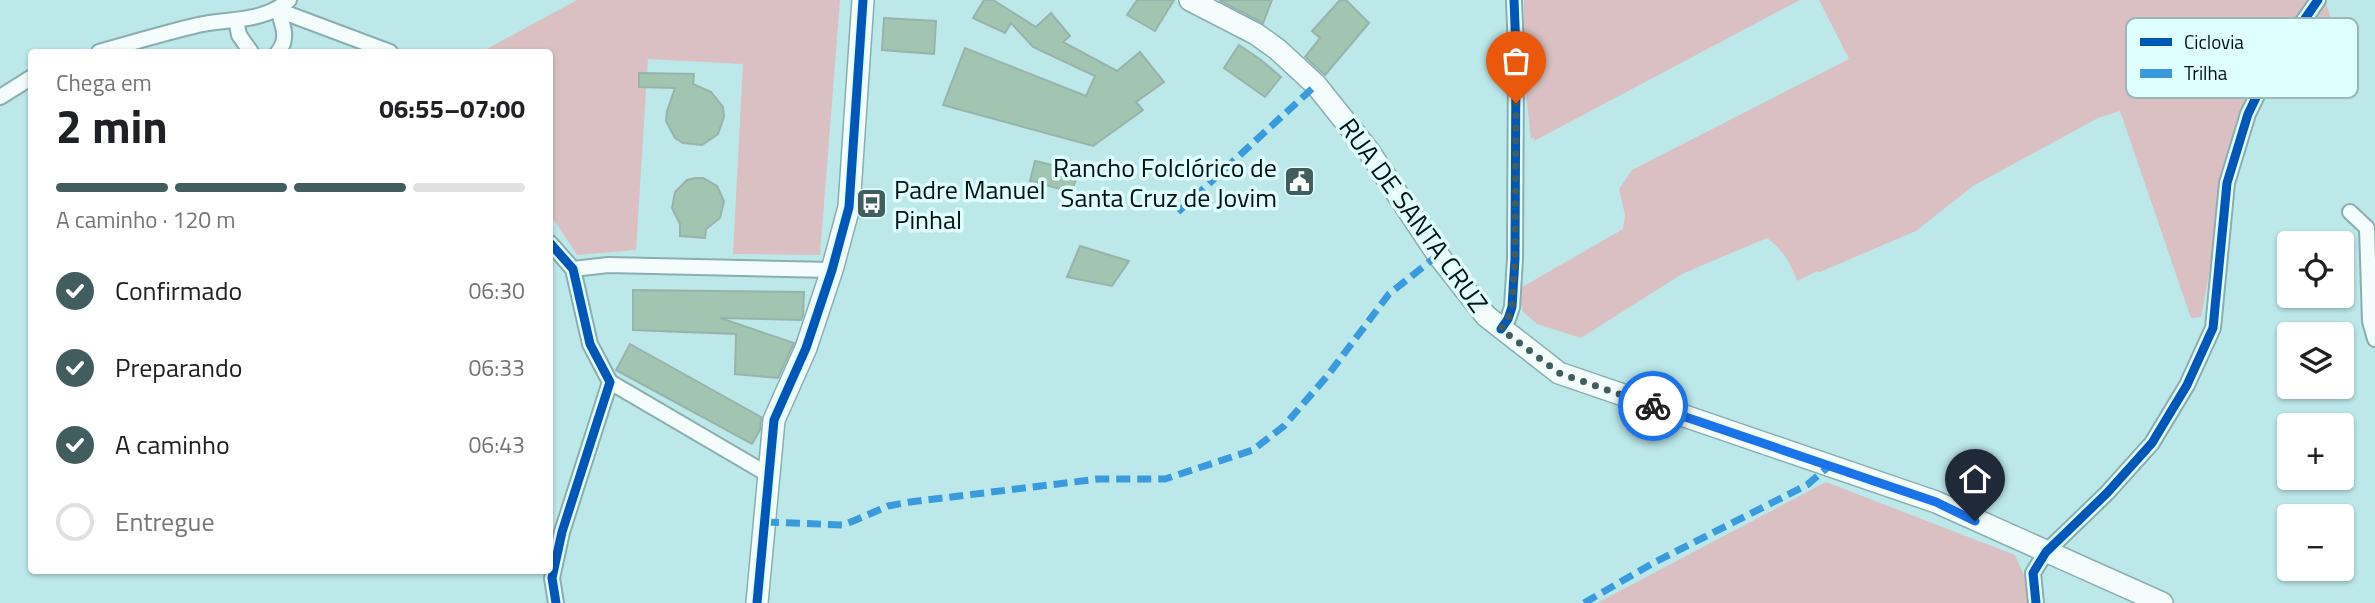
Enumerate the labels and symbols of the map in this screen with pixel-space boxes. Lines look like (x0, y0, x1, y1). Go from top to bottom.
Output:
legend (2126, 18, 2358, 98)
text: Ciclovia (2184, 27, 2244, 56)
pin (1486, 31, 1546, 103)
text: Trilha (2184, 58, 2228, 87)
street label: RUA DE SANTA CRUZ (1330, 110, 1498, 320)
place label: Rancho Folclórico de Santa Cruz de Jovim (1053, 148, 1277, 217)
public building icon: Rancho Folclórico de Santa Cruz de Jovim (1283, 165, 1317, 199)
place label: Padre Manuel Pinhal (894, 170, 1045, 239)
bus stop icon: Padre Manuel Pinhal (854, 187, 888, 221)
courier (1618, 371, 1688, 441)
pin (1945, 449, 2005, 521)

